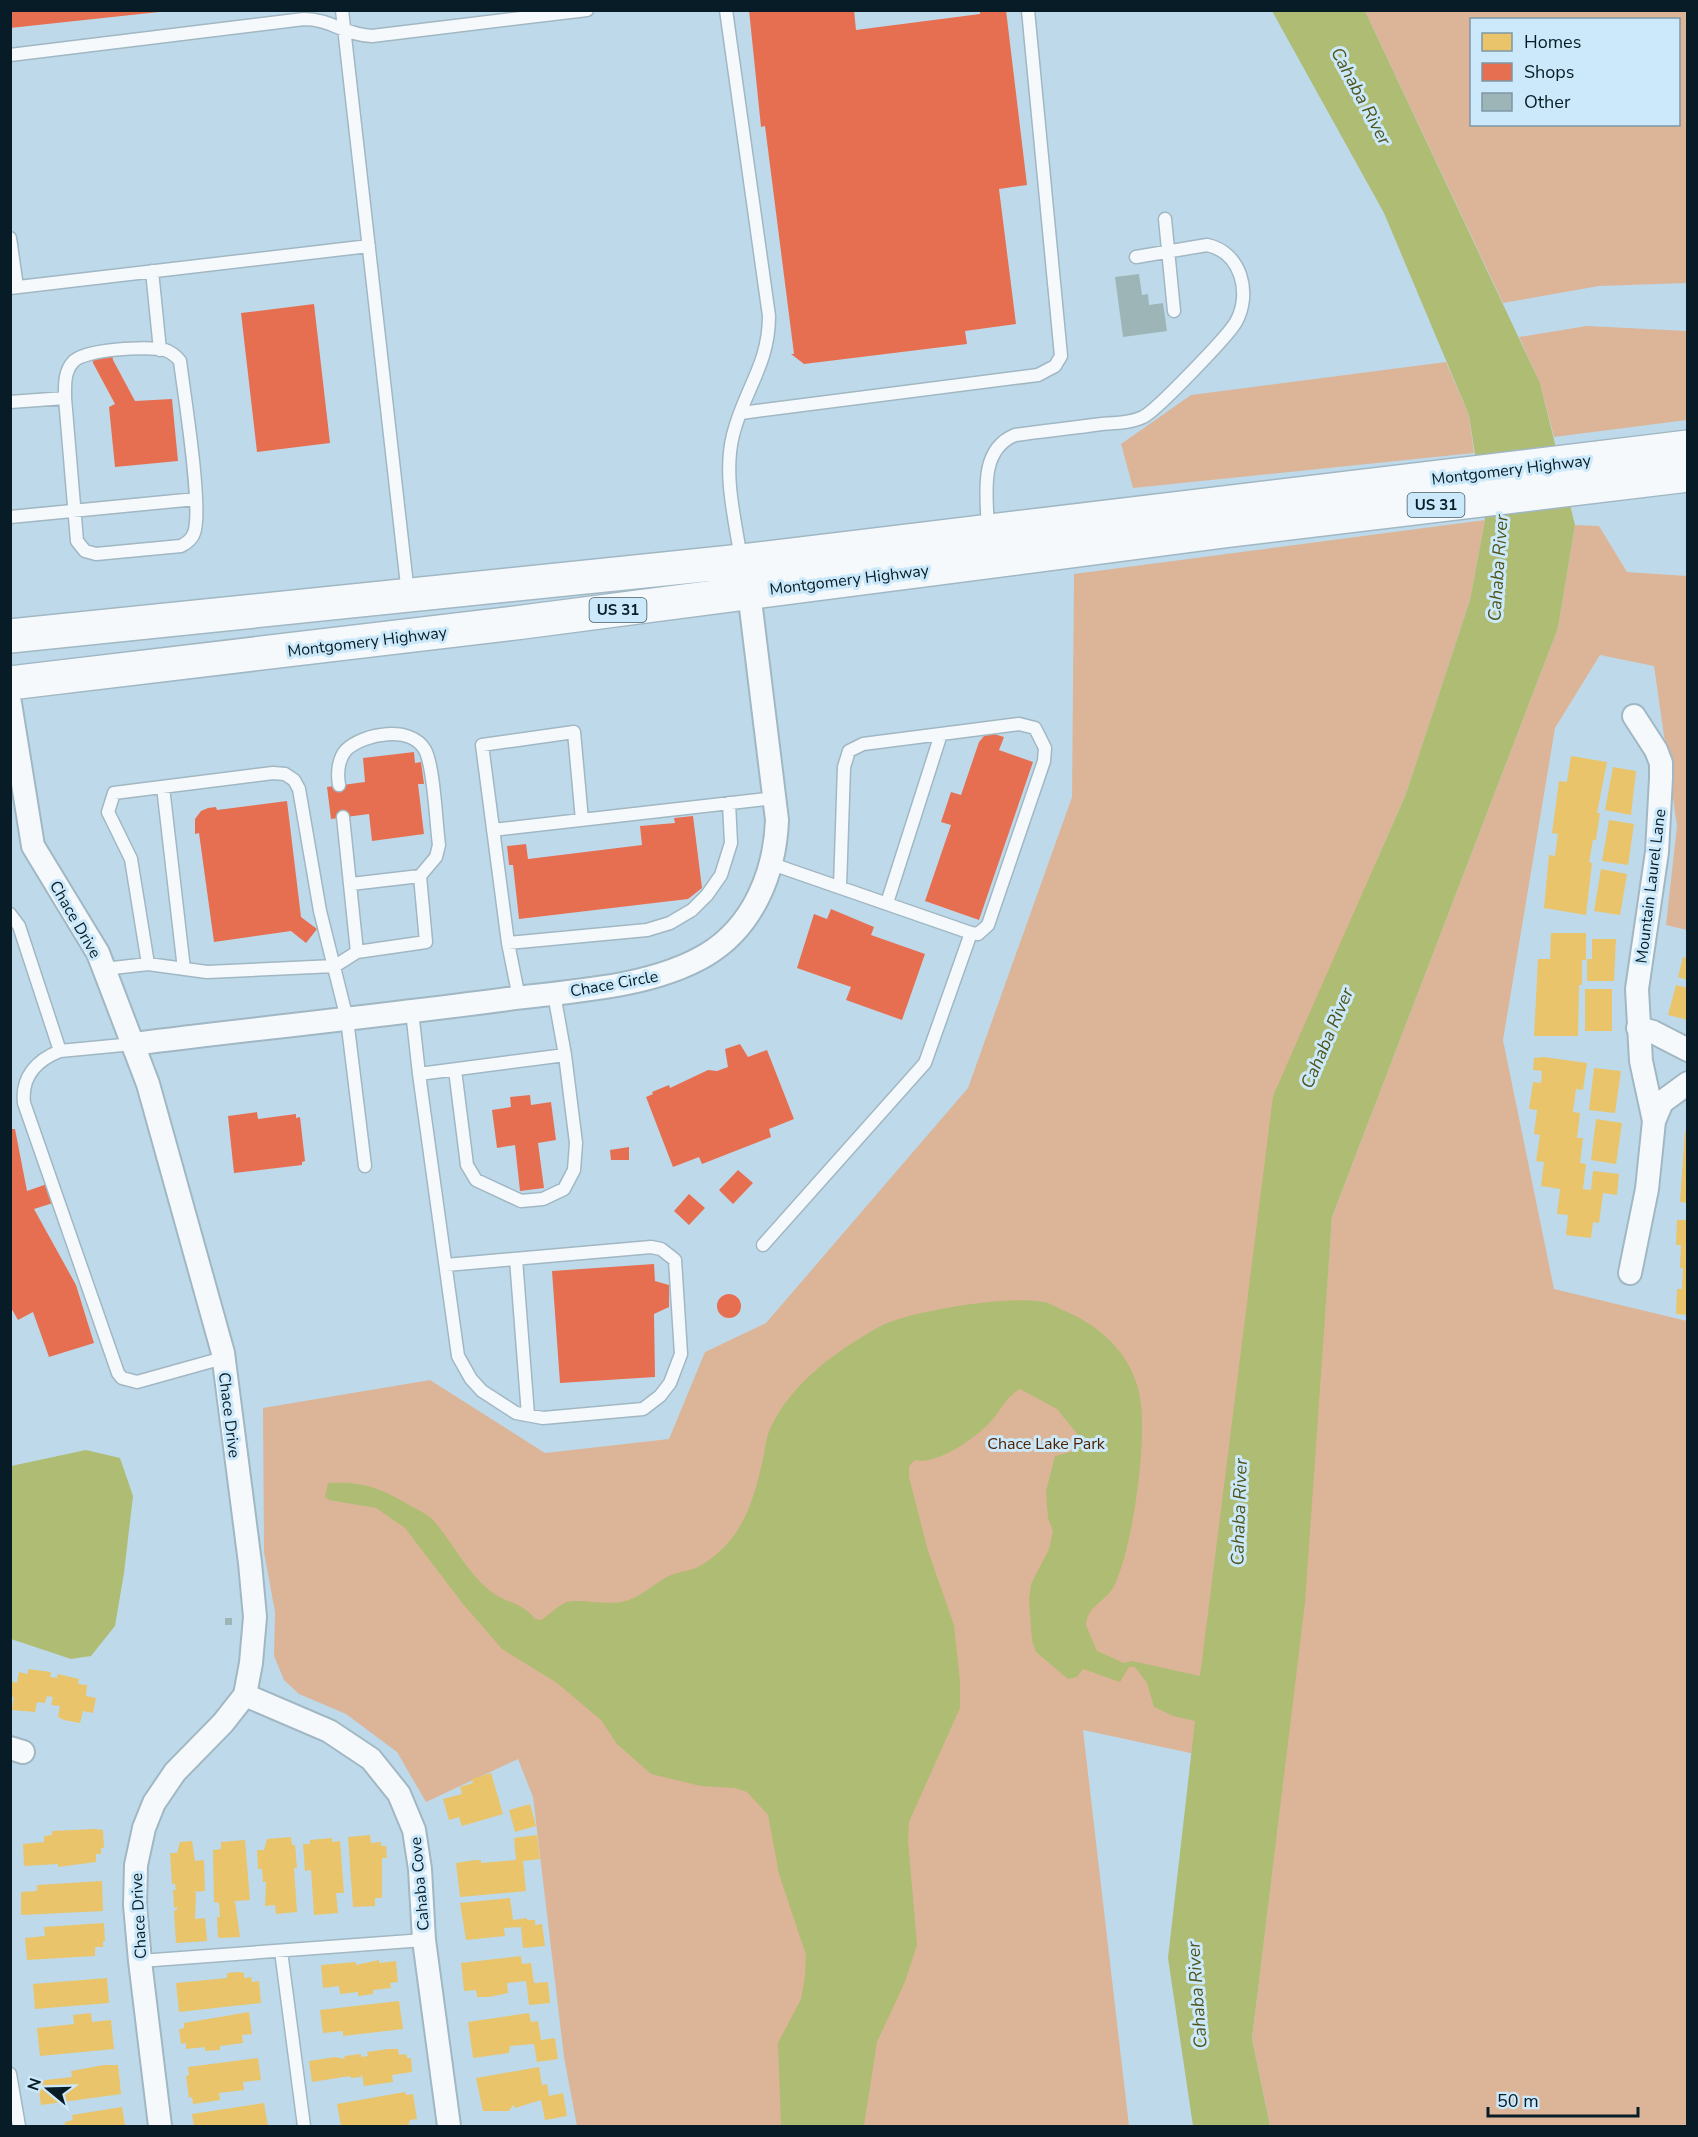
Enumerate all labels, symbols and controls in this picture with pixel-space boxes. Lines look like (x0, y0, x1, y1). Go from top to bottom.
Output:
legend (1470, 18, 1680, 126)
text: Homes (1524, 30, 1581, 54)
water label: Cahaba River (1325, 43, 1397, 149)
text: Shops (1524, 60, 1574, 84)
text: Other (1524, 90, 1571, 114)
street label: Montgomery Highway (1430, 449, 1593, 491)
road number: US 31 (1408, 493, 1464, 517)
water label: Cahaba River (1482, 513, 1514, 622)
street label: Montgomery Highway (768, 559, 931, 601)
road number: US 31 (590, 598, 646, 622)
street label: Montgomery Highway (286, 621, 449, 663)
street label: Mountain Laurel Lane (1631, 808, 1671, 965)
street label: Chace Drive (44, 877, 106, 962)
street label: Chace Circle (568, 965, 660, 1003)
water label: Cahaba River (1295, 983, 1359, 1092)
street label: Chace Drive (213, 1371, 245, 1459)
park label: Chace Lake Park (987, 1433, 1106, 1455)
water label: Cahaba River (1225, 1457, 1253, 1566)
street label: Cahaba Cove (405, 1836, 435, 1932)
street label: Chace Drive (126, 1872, 152, 1960)
water label: Cahaba River (1181, 1940, 1213, 2049)
north arrow (18, 2059, 78, 2119)
text: N (22, 2075, 47, 2094)
scale bar (1488, 2080, 1638, 2118)
text: 50 m (1497, 2089, 1539, 2113)

